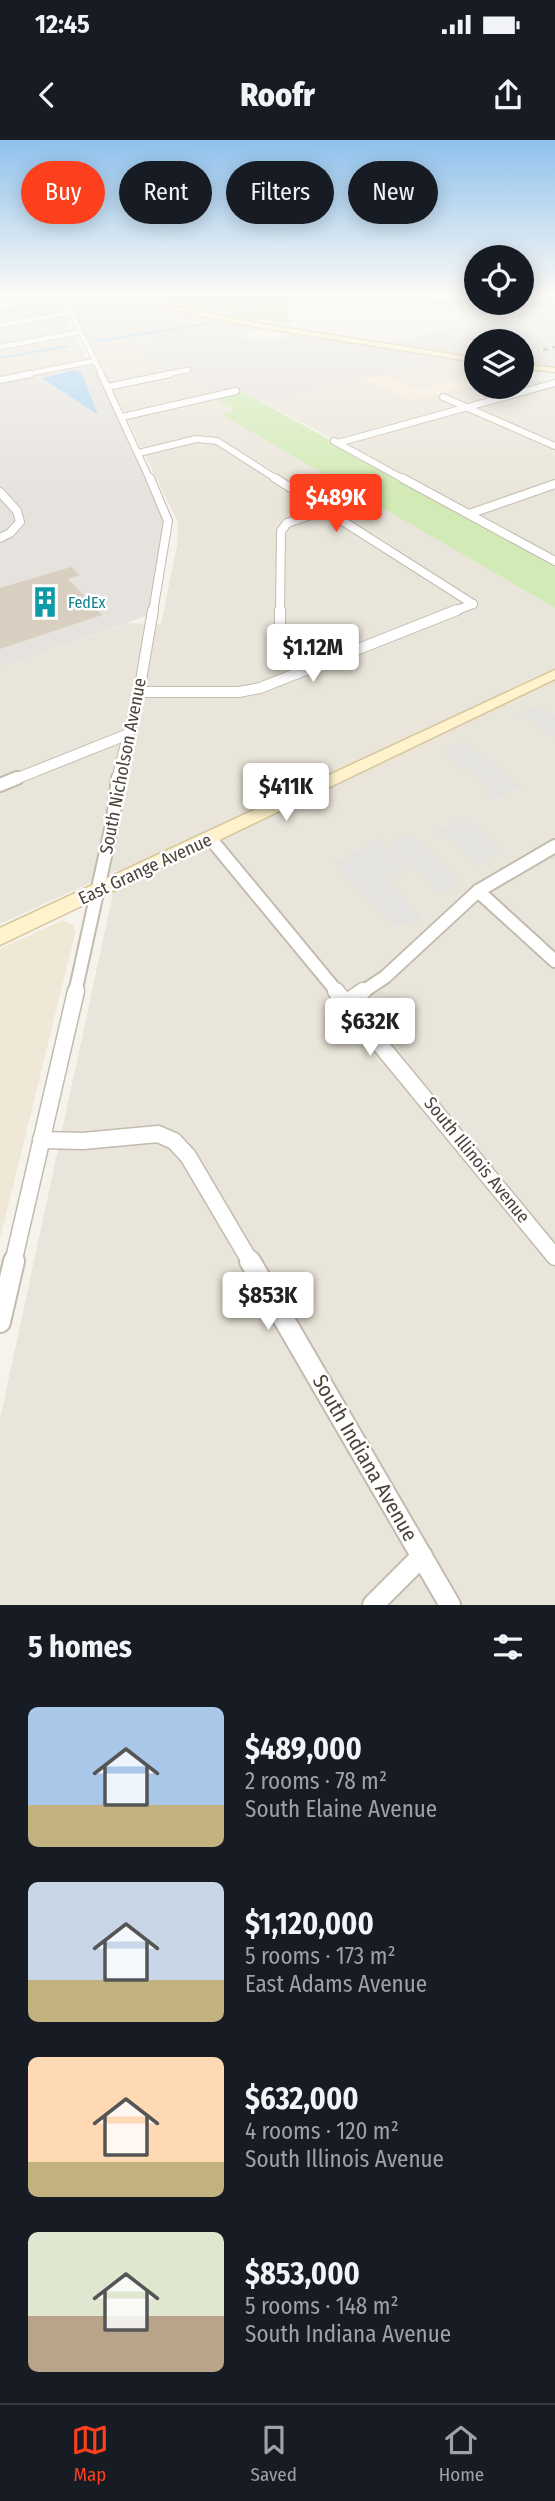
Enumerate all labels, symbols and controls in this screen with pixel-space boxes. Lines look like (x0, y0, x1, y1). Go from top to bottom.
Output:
text: 12:45 (35, 9, 90, 40)
icon: back (28, 76, 66, 114)
text: Roofr (240, 76, 315, 114)
icon: share (489, 76, 527, 114)
chip: Buy (21, 161, 105, 224)
chip: Rent (119, 161, 212, 224)
chip: Filters (226, 161, 334, 224)
chip: New (348, 161, 438, 224)
map controls (464, 245, 534, 399)
button: locate (464, 245, 534, 315)
button: layers (464, 329, 534, 399)
pin: $489K (287, 474, 385, 534)
text: $489K (306, 483, 366, 511)
building icon: FedEx (28, 585, 62, 619)
place label: FedEx (68, 593, 105, 612)
pin: $1.12M (256, 624, 370, 684)
text: $1.12M (283, 633, 343, 661)
street label: South Nicholson Avenue (95, 676, 151, 856)
pin: $411K (237, 764, 335, 823)
text: $411K (259, 772, 313, 800)
street label: East Grange Avenue (75, 828, 215, 909)
pin: $632K (321, 998, 419, 1058)
text: $632K (341, 1007, 399, 1035)
street label: South Illinois Avenue (419, 1093, 535, 1227)
pin: $853K (219, 1272, 317, 1332)
text: $853K (239, 1281, 297, 1309)
street label: South Indiana Avenue (307, 1370, 423, 1546)
icon: filters (489, 1628, 527, 1666)
text: 5 homes (28, 1629, 132, 1665)
text: $489,000 (245, 1731, 362, 1767)
icon: home (84, 1735, 168, 1819)
text: 2 rooms · 78 m² (245, 1767, 387, 1795)
text: South Elaine Avenue (245, 1795, 437, 1823)
text: $1,120,000 (245, 1906, 374, 1942)
icon: home (84, 1910, 168, 1994)
text: 5 rooms · 173 m² (245, 1942, 396, 1970)
text: East Adams Avenue (245, 1970, 427, 1998)
text: $632,000 (245, 2081, 359, 2117)
icon: home (84, 2085, 168, 2169)
text: 4 rooms · 120 m² (245, 2117, 399, 2145)
text: South Illinois Avenue (245, 2145, 444, 2173)
text: $853,000 (245, 2256, 360, 2292)
icon: home (84, 2260, 168, 2344)
text: 5 rooms · 148 m² (245, 2292, 399, 2320)
text: South Indiana Avenue (245, 2320, 451, 2348)
tab: Map (71, 2421, 109, 2486)
tab: Saved (251, 2421, 297, 2486)
tab: Home (439, 2421, 484, 2486)

